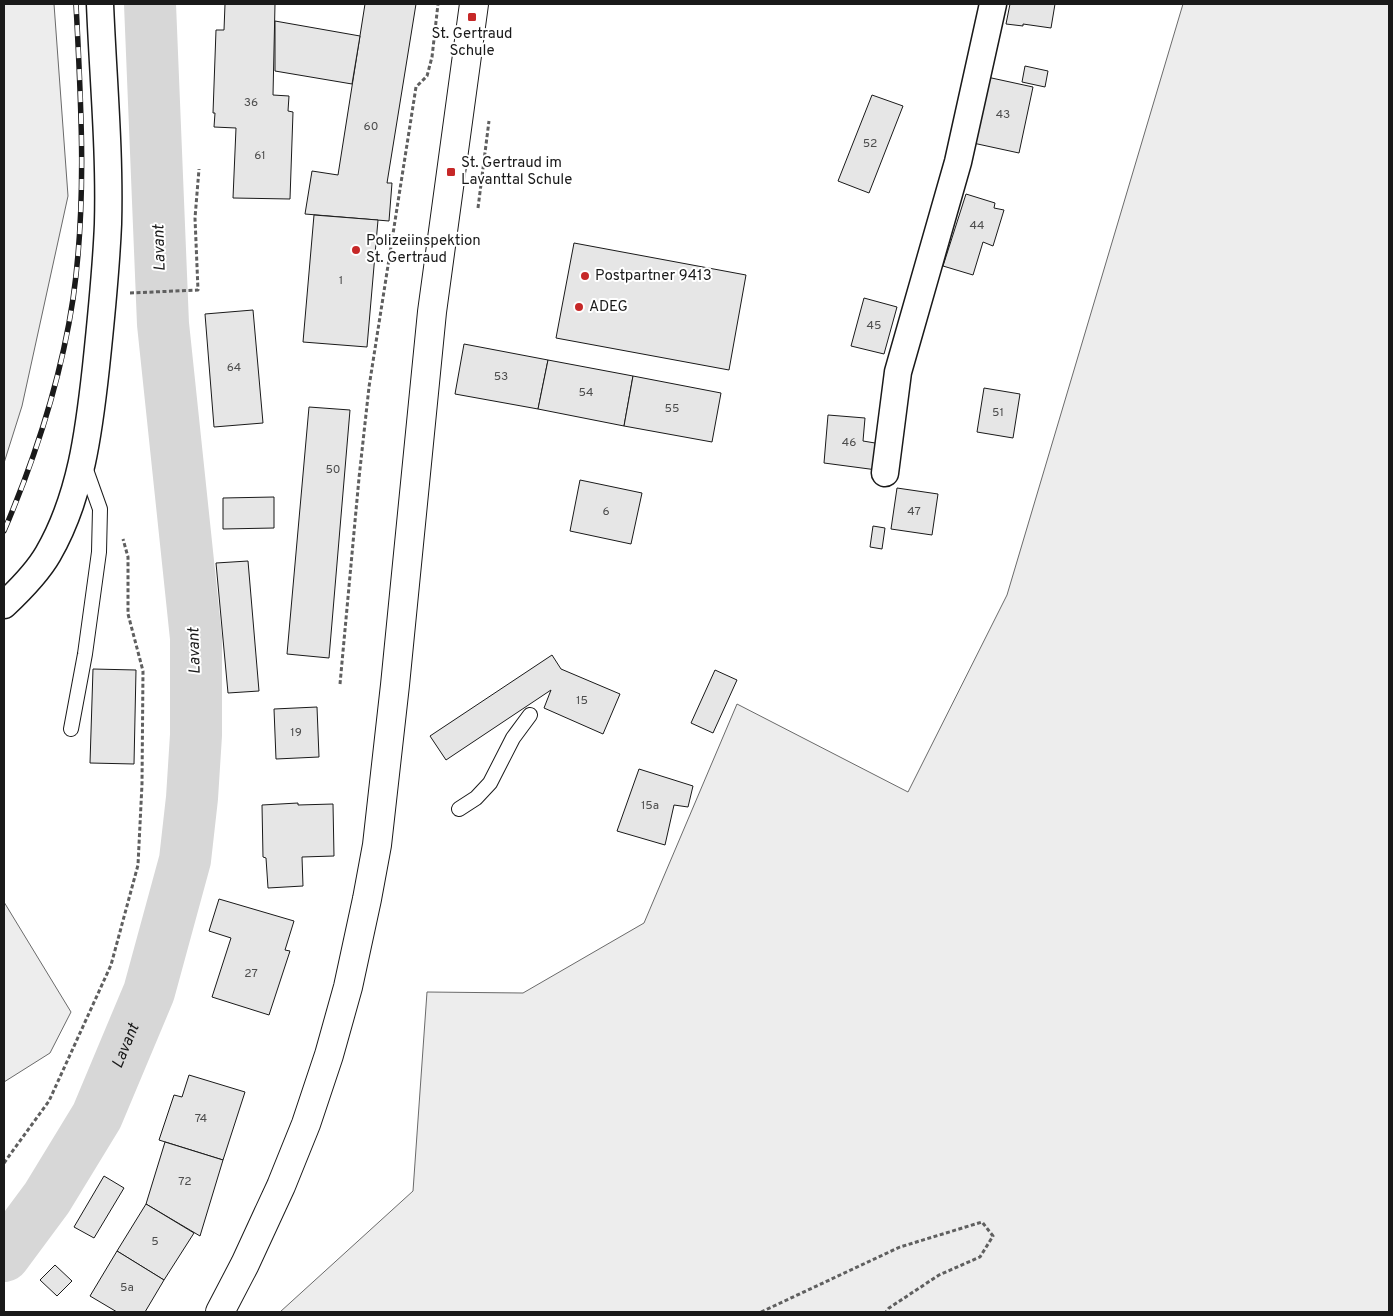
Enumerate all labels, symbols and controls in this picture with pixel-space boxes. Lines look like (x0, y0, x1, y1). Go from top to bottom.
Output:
marker: St. Gertraud Schule (466, 11, 478, 23)
place label: St. Gertraud Schule (432, 25, 513, 61)
house number: 36 (244, 95, 258, 111)
house number: 43 (996, 107, 1010, 123)
house number: 60 (364, 119, 378, 135)
house number: 52 (863, 136, 877, 152)
house number: 61 (254, 148, 266, 164)
place label: St. Gertraud im Lavanttal Schule (461, 154, 572, 190)
marker: St. Gertraud im Lavanttal Schule (445, 166, 457, 178)
house number: 44 (970, 218, 984, 234)
water label: Lavant (149, 223, 171, 272)
place label: Polizeiinspektion St. Gertraud (366, 232, 481, 268)
marker: Polizeiinspektion St. Gertraud (350, 244, 362, 256)
place label: Postpartner 9413 (595, 267, 712, 286)
marker: Postpartner 9413 (579, 270, 591, 282)
house number: 1 (339, 273, 343, 289)
place label: ADEG (589, 298, 628, 317)
marker: ADEG (573, 301, 585, 313)
house number: 45 (867, 318, 881, 334)
house number: 64 (227, 360, 241, 376)
house number: 53 (494, 369, 508, 385)
house number: 54 (578, 385, 594, 401)
house number: 55 (665, 401, 679, 417)
house number: 51 (992, 405, 1004, 421)
house number: 46 (842, 435, 856, 451)
house number: 50 (325, 462, 341, 478)
house number: 6 (602, 504, 610, 520)
house number: 47 (907, 504, 921, 520)
water label: Lavant (184, 626, 206, 675)
house number: 15 (576, 693, 588, 709)
house number: 19 (290, 725, 302, 741)
house number: 15a (641, 798, 659, 814)
house number: 27 (244, 966, 258, 982)
water label: Lavant (108, 1020, 145, 1072)
house number: 74 (195, 1111, 207, 1127)
house number: 72 (178, 1174, 192, 1190)
house number: 5 (151, 1234, 159, 1250)
house number: 5a (120, 1280, 134, 1296)

